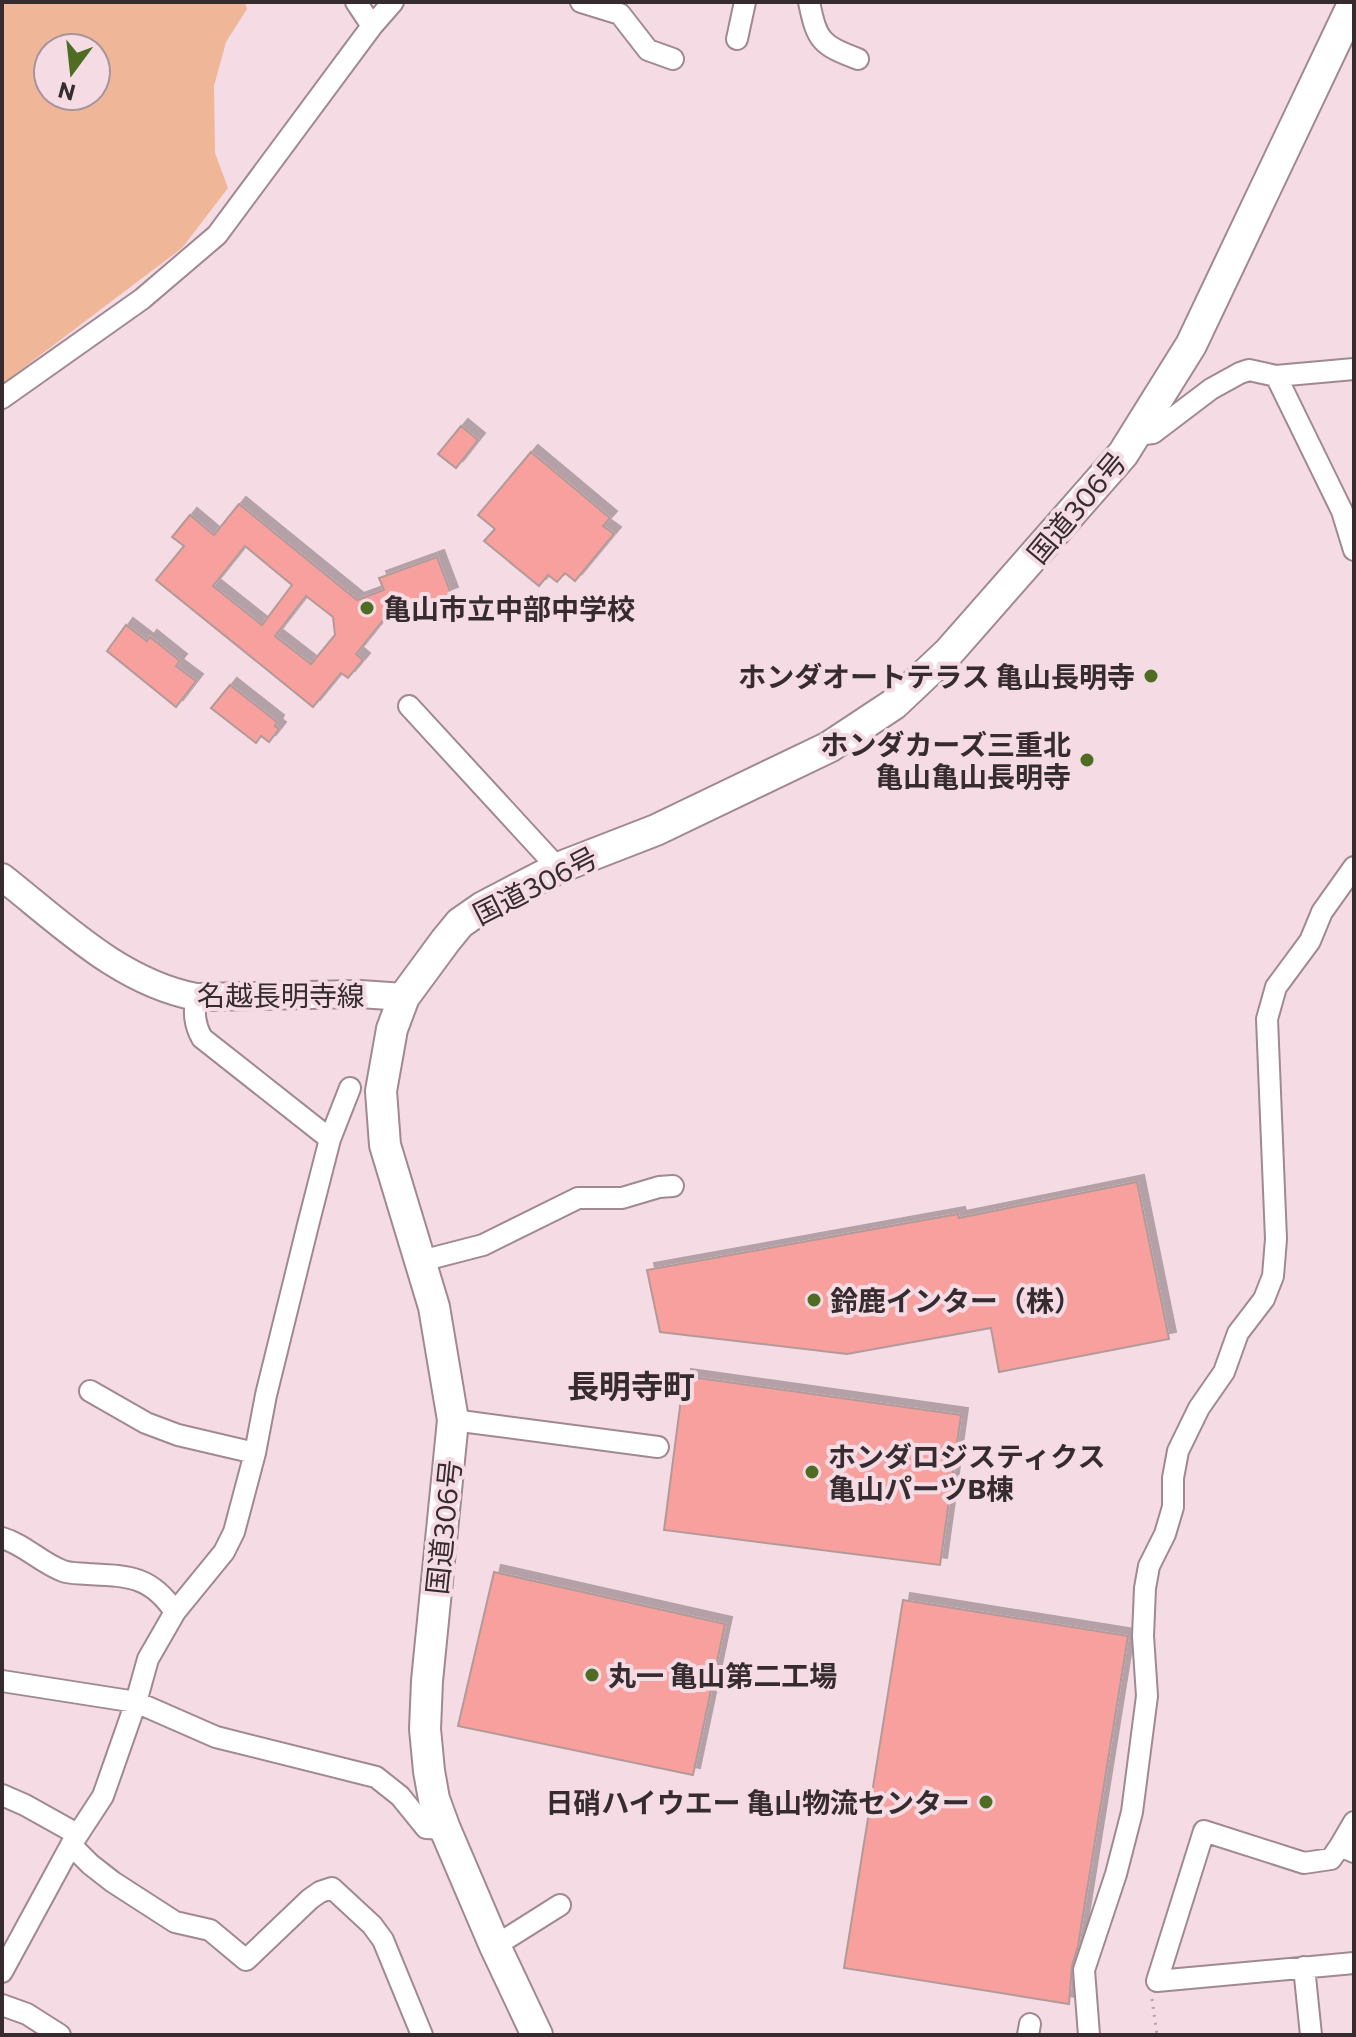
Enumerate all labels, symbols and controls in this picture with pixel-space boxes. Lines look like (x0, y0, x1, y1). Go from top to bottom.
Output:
north arrow (32, 32, 112, 112)
text: N (55, 77, 78, 107)
street label: 国道306号 (1020, 444, 1132, 570)
place label: 亀山市立中部中学校 (383, 591, 635, 625)
marker: 亀山市立中部中学校 (358, 599, 376, 617)
place label: ホンダオートテラス 亀山長明寺 (738, 659, 1135, 693)
marker: ホンダオートテラス 亀山長明寺 (1142, 667, 1160, 685)
place label: ホンダカーズ三重北 亀山亀山長明寺 (820, 727, 1071, 793)
marker: ホンダカーズ三重北 亀山亀山長明寺 (1078, 751, 1096, 769)
street label: 国道306号 (467, 839, 603, 931)
street label: 名越長明寺線 (197, 978, 365, 1012)
place label: 鈴鹿インター（株） (830, 1283, 1082, 1317)
marker: 鈴鹿インター（株） (805, 1291, 823, 1309)
district label: 長明寺町 (567, 1365, 695, 1405)
place label: ホンダロジスティクス 亀山パーツB棟 (828, 1439, 1105, 1505)
street label: 国道306号 (419, 1458, 467, 1596)
marker: ホンダロジスティクス 亀山パーツB棟 (803, 1463, 821, 1481)
place label: 丸一 亀山第二工場 (608, 1658, 837, 1692)
marker: 丸一 亀山第二工場 (583, 1666, 601, 1684)
place label: 日硝ハイウエー 亀山物流センター (545, 1785, 970, 1819)
marker: 日硝ハイウエー 亀山物流センター (977, 1793, 995, 1811)

